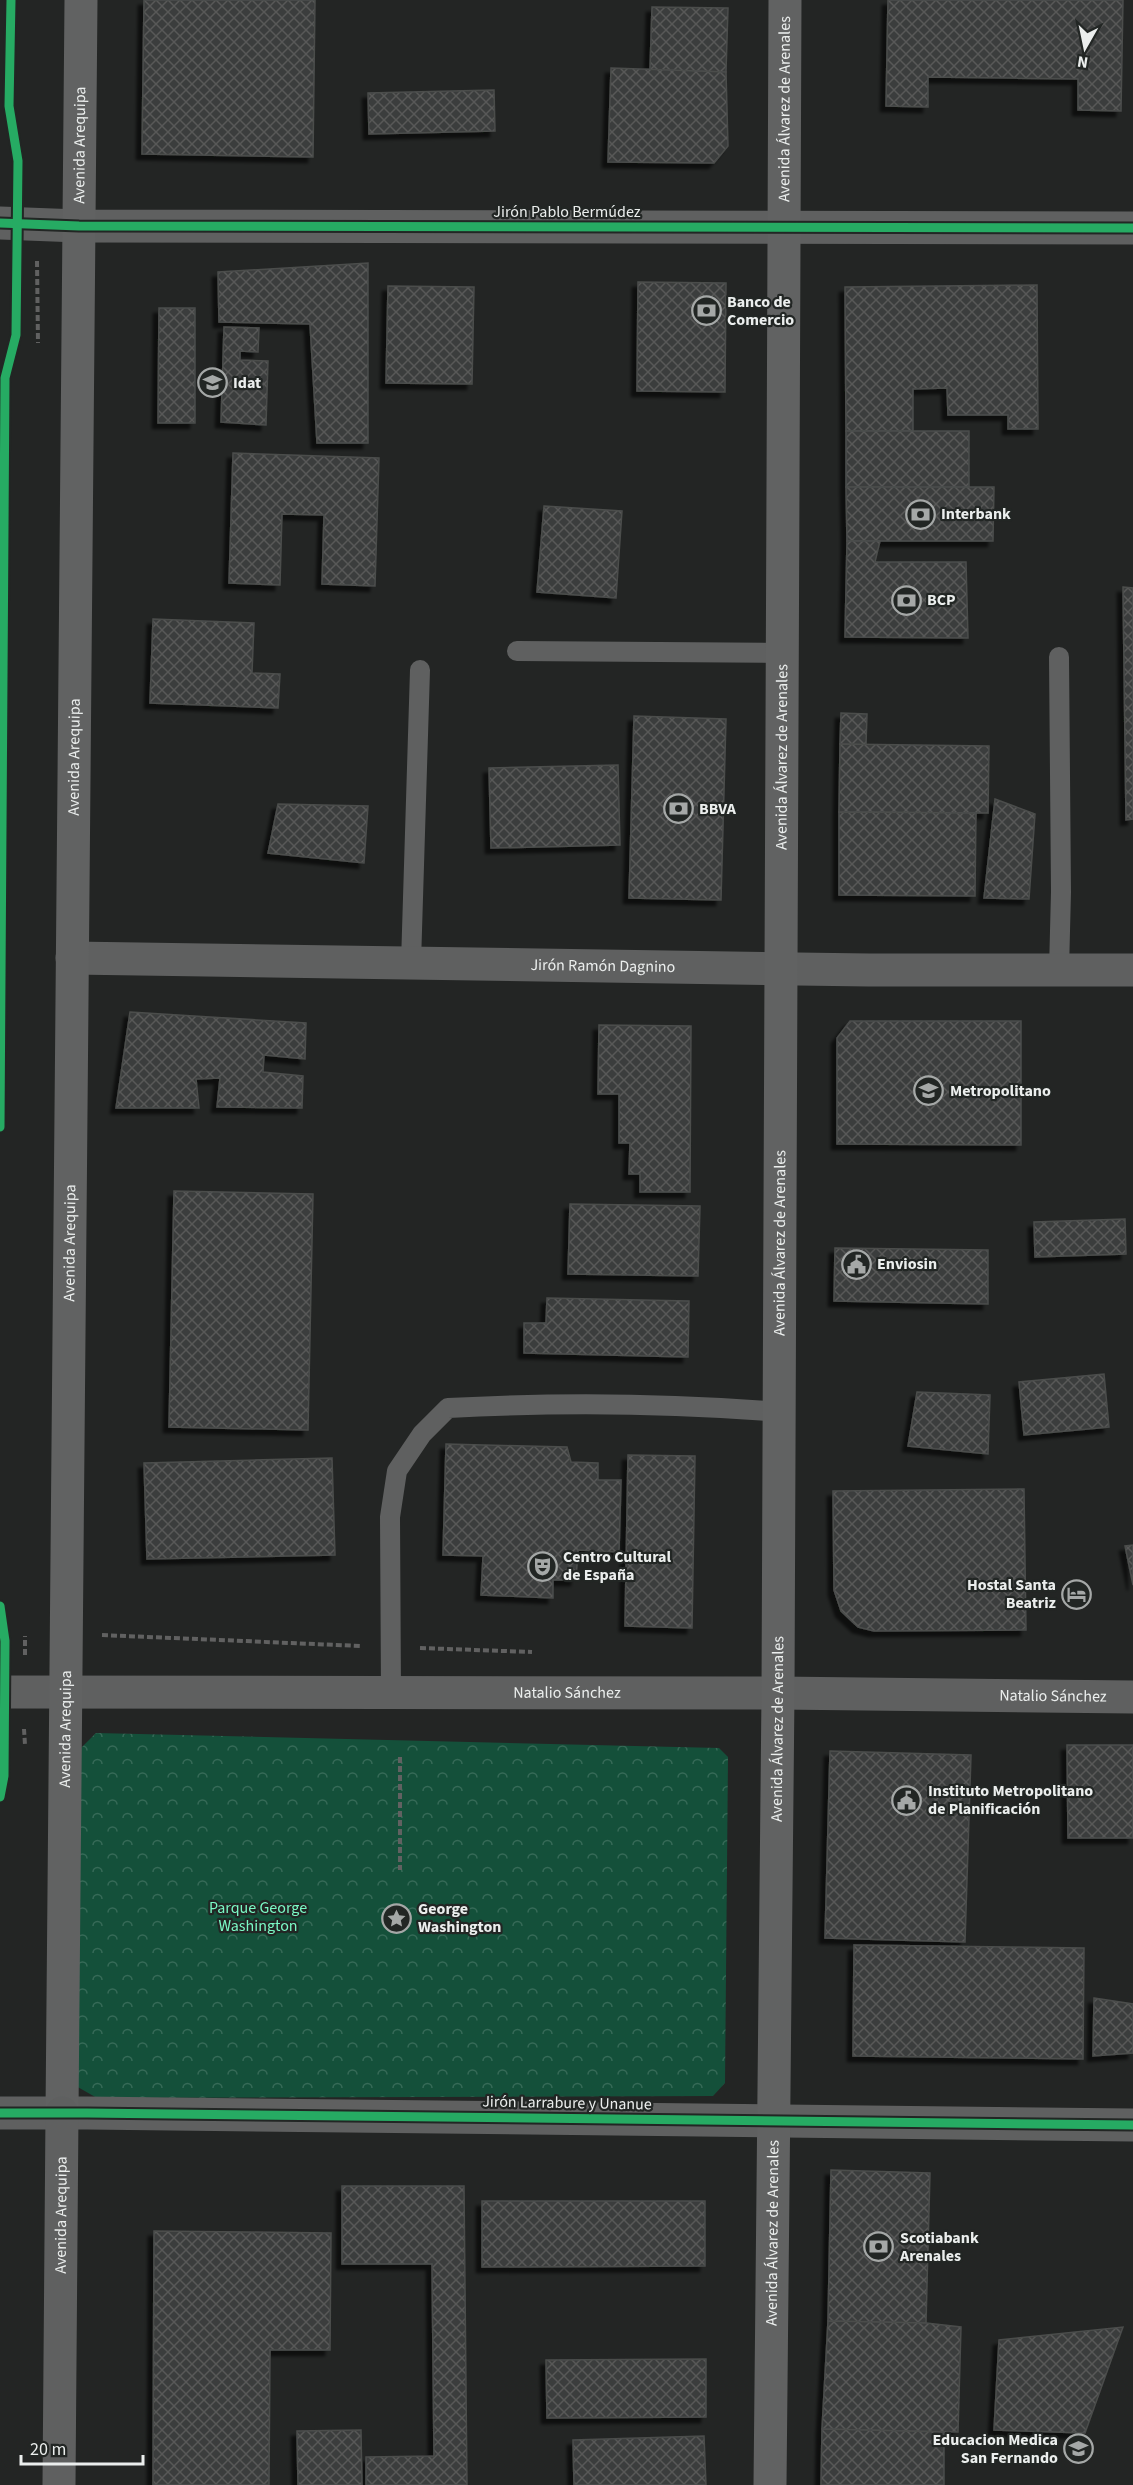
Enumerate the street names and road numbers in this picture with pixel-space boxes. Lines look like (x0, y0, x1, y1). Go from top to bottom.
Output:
street label: Avenida Álvarez de Arenales (773, 16, 796, 202)
street label: Avenida Arequipa (68, 86, 91, 204)
street label: Jirón Pablo Bermúdez (493, 201, 641, 223)
street label: Avenida Álvarez de Arenales (770, 664, 793, 850)
street label: Avenida Arequipa (63, 698, 86, 816)
street label: Jirón Ramón Dagnino (530, 954, 676, 978)
street label: Avenida Álvarez de Arenales (768, 1150, 791, 1336)
street label: Avenida Arequipa (58, 1184, 81, 1302)
street label: Avenida Álvarez de Arenales (766, 1636, 789, 1822)
street label: Avenida Arequipa (54, 1670, 77, 1788)
street label: Natalio Sánchez (513, 1682, 621, 1704)
street label: Natalio Sánchez (999, 1684, 1107, 1708)
street label: Jirón Larrabure y Unanue (482, 2091, 652, 2115)
street label: Avenida Álvarez de Arenales (761, 2140, 784, 2326)
street label: Avenida Arequipa (50, 2156, 73, 2274)

